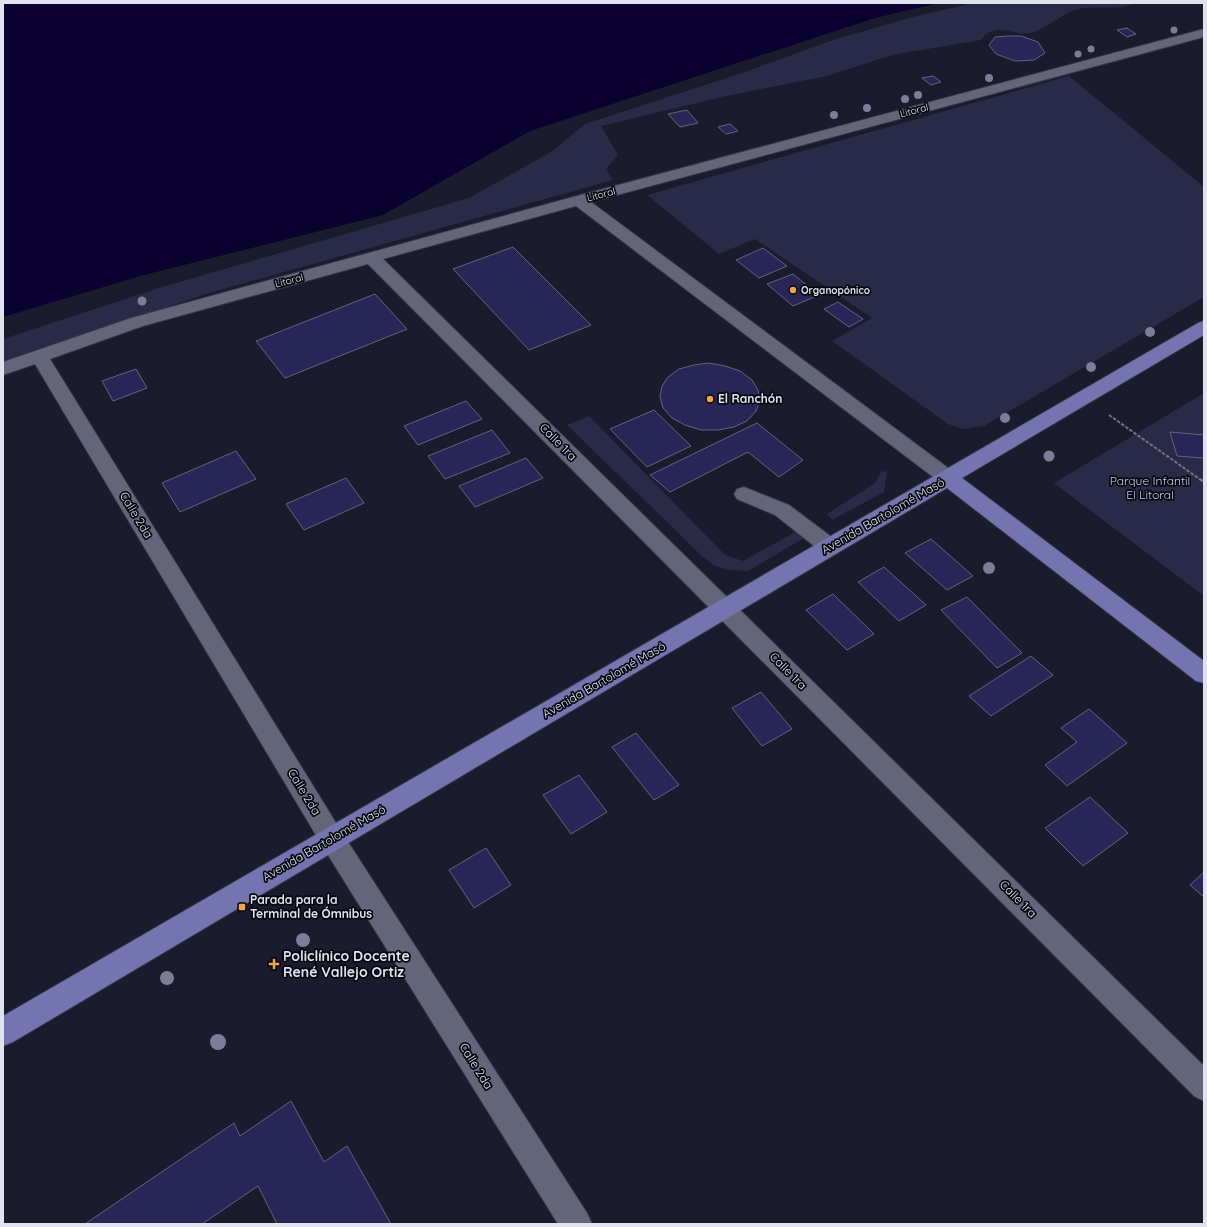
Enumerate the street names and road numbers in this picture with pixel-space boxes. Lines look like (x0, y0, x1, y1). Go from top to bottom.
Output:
street label: Litoral (898, 100, 930, 121)
street label: Litoral (585, 184, 617, 205)
street label: Litoral (273, 270, 305, 291)
street label: Calle 1ra (537, 420, 580, 463)
street label: Avenida Bartolomé Masó (818, 474, 947, 557)
street label: Calle 2da (117, 489, 156, 541)
street label: Avenida Bartolomé Masó (539, 638, 668, 721)
street label: Calle 1ra (767, 649, 810, 692)
street label: Calle 2da (285, 766, 324, 818)
street label: Avenida Bartolomé Masó (259, 801, 388, 884)
street label: Calle 1ra (997, 877, 1040, 920)
street label: Calle 2da (456, 1040, 497, 1092)

